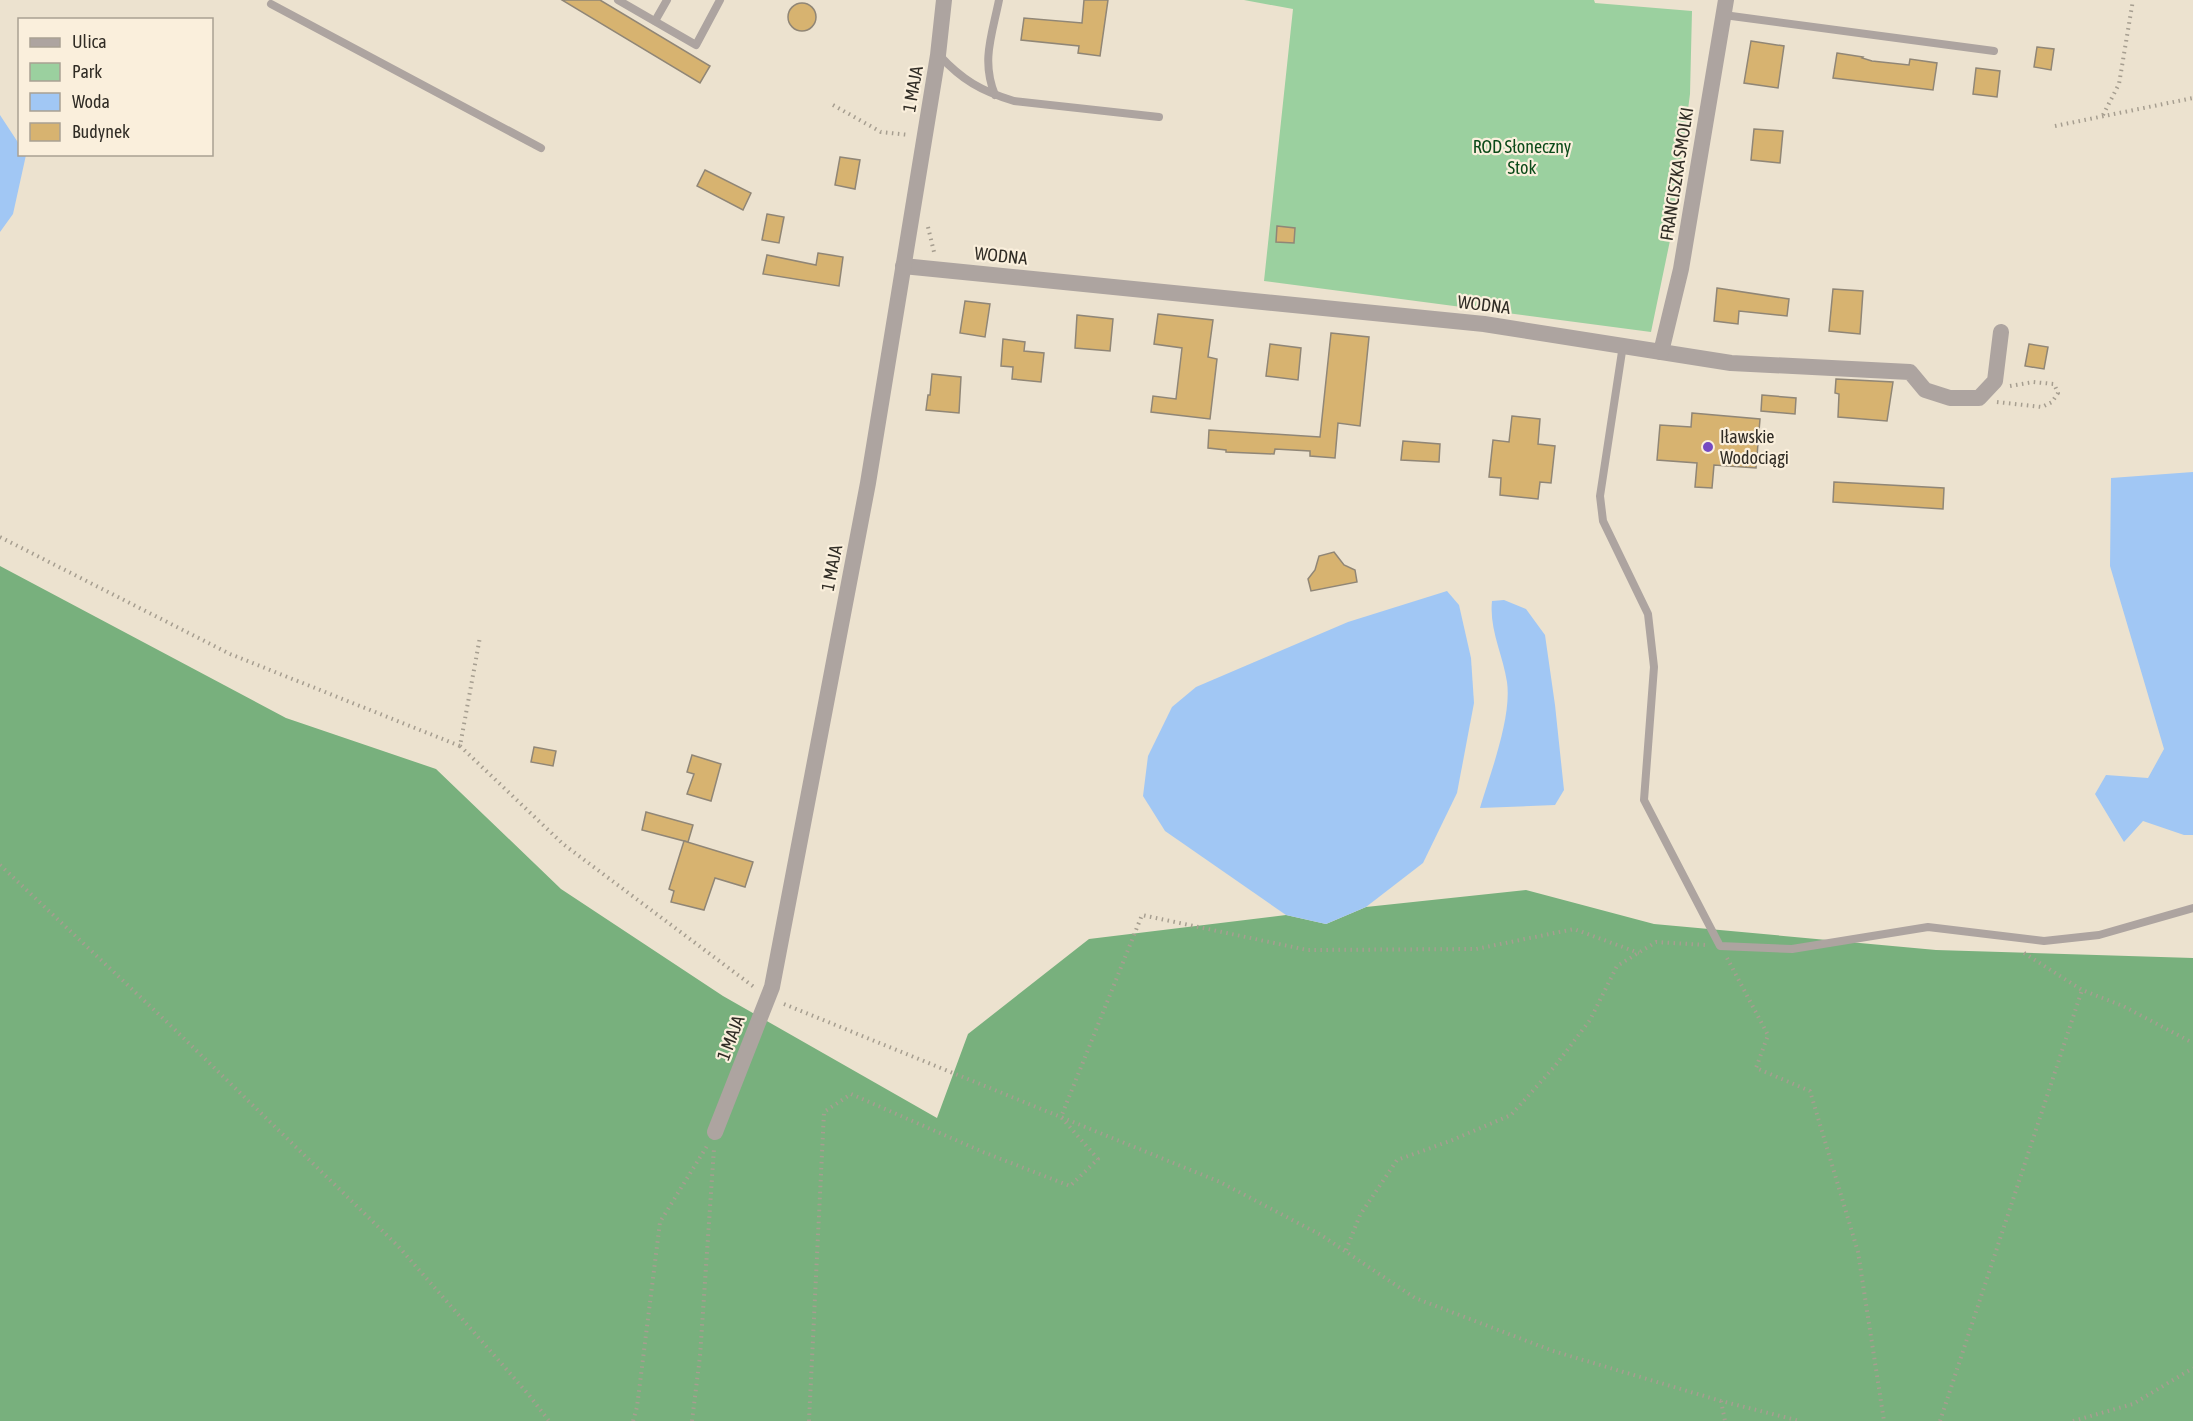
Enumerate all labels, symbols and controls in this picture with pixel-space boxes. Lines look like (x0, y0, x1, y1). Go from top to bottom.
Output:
legend (18, 18, 213, 156)
text: Ulica (72, 31, 107, 52)
text: Park (72, 61, 102, 82)
street label: 1 MAJA (898, 64, 927, 114)
text: Woda (72, 91, 110, 112)
street label: FRANCISZKA SMOLKI (1656, 106, 1697, 242)
text: Budynek (72, 121, 130, 142)
park label: ROD Słoneczny Stok (1473, 136, 1571, 178)
street label: WODNA (974, 242, 1029, 269)
street label: WODNA (1457, 291, 1512, 318)
place label: Iławskie Wodociągi (1720, 426, 1789, 468)
marker: Iławskie Wodociągi (1701, 440, 1715, 454)
street label: 1 MAJA (817, 543, 846, 593)
street label: 1 MAJA (712, 1012, 749, 1063)

